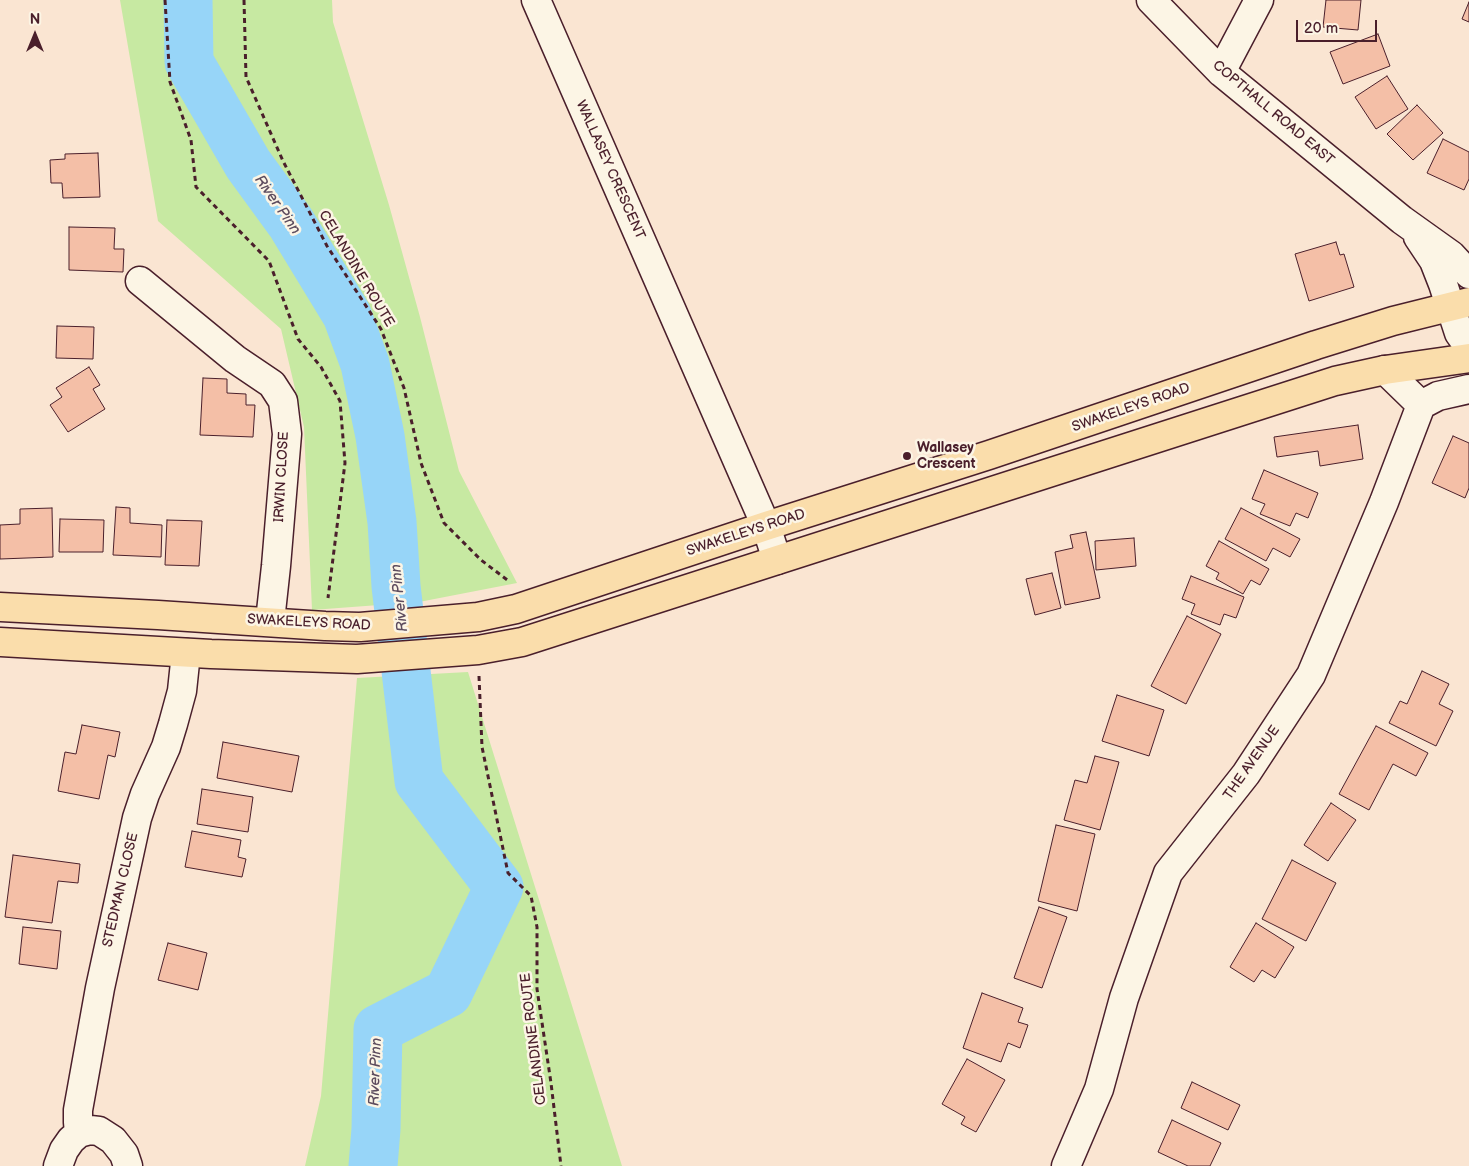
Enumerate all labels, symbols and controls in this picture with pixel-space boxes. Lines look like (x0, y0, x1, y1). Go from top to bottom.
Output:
north arrow (10, 10, 60, 60)
scale bar (1299, 10, 1380, 42)
text: N (30, 11, 40, 28)
text: 20 m (1304, 19, 1338, 38)
street label: COPTHALL ROAD EAST (1209, 57, 1337, 169)
street label: WALLASEY CRESCENT (572, 98, 648, 242)
water label: River Pinn (250, 172, 304, 238)
street label: CELANDINE ROUTE (315, 208, 397, 330)
street label: SWAKELEYS ROAD (1070, 380, 1192, 436)
street label: IRWIN CLOSE (271, 431, 293, 523)
place label: Wallasey Crescent (917, 440, 975, 472)
marker: Wallasey Crescent (901, 450, 913, 462)
street label: SWAKELEYS ROAD (685, 506, 807, 560)
water label: River Pinn (387, 563, 413, 633)
street label: SWAKELEYS ROAD (247, 611, 371, 635)
street label: THE AVENUE (1220, 723, 1284, 803)
street label: STEDMAN CLOSE (100, 831, 142, 949)
street label: CELANDINE ROUTE (518, 972, 550, 1106)
water label: River Pinn (366, 1038, 386, 1106)

